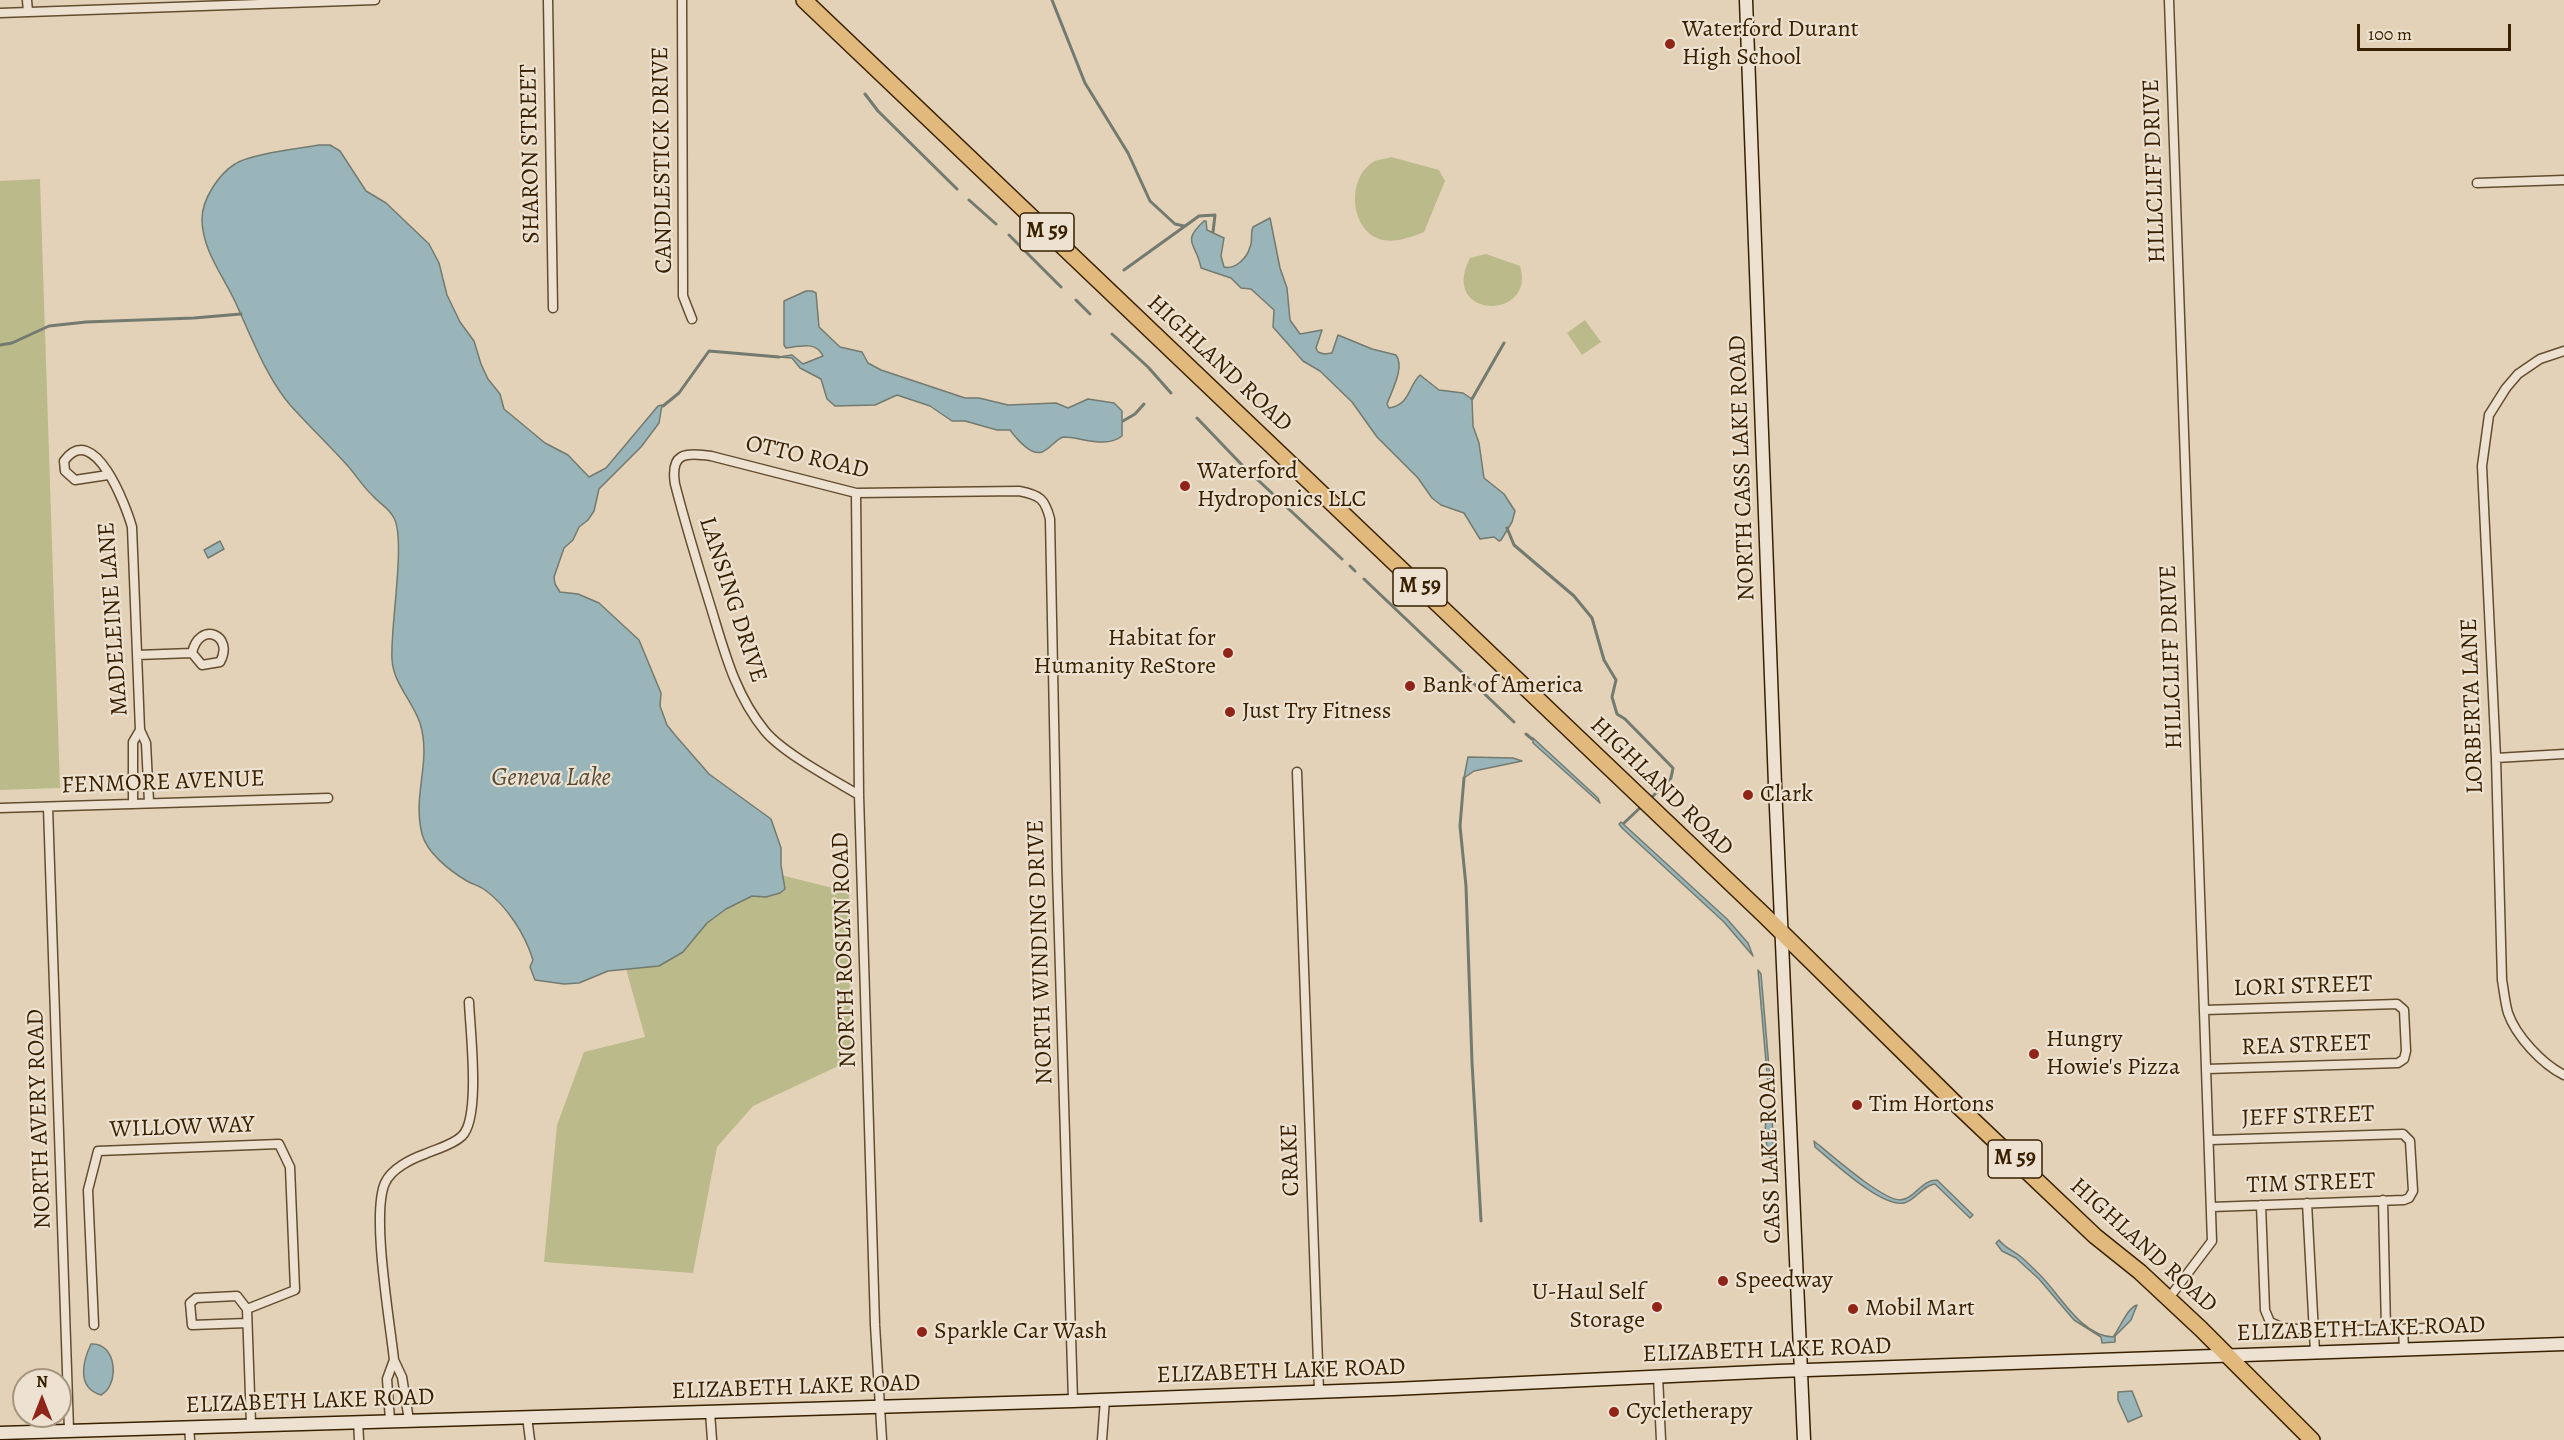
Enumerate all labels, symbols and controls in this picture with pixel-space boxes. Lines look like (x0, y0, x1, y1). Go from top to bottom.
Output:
scale bar (2360, 12, 2514, 50)
place label: Waterford Durant High School (1682, 16, 1859, 72)
text: 100 m (2368, 22, 2412, 46)
marker: Waterford Durant High School (1663, 37, 1677, 51)
street label: CANDLESTICK DRIVE (647, 46, 679, 274)
street label: SHARON STREET (515, 64, 547, 244)
street label: HILLCLIFF DRIVE (2137, 78, 2173, 264)
road number: M 59 (1020, 213, 1074, 251)
street label: HIGHLAND ROAD (1140, 289, 1298, 439)
street label: NORTH CASS LAKE ROAD (1724, 334, 1762, 602)
street label: OTTO ROAD (743, 430, 871, 486)
place label: Waterford Hydroponics LLC (1197, 458, 1366, 514)
marker: Waterford Hydroponics LLC (1178, 479, 1192, 493)
street label: LANSING DRIVE (692, 514, 772, 686)
street label: MADELEINE LANE (93, 521, 135, 717)
street label: HILLCLIFF DRIVE (2154, 564, 2190, 750)
road number: M 59 (1393, 568, 1447, 606)
street label: LORBERTA LANE (2456, 617, 2490, 795)
place label: Habitat for Humanity ReStore (1033, 625, 1216, 681)
marker: Habitat for Humanity ReStore (1221, 646, 1235, 660)
place label: Bank of America (1422, 672, 1583, 700)
marker: Bank of America (1403, 679, 1417, 693)
place label: Just Try Fitness (1242, 698, 1392, 726)
marker: Just Try Fitness (1223, 705, 1237, 719)
street label: HIGHLAND ROAD (1583, 711, 1739, 863)
water label: Geneva Lake (491, 763, 611, 795)
street label: FENMORE AVENUE (61, 765, 265, 801)
place label: Clark (1760, 781, 1813, 809)
marker: Clark (1741, 788, 1755, 802)
street label: NORTH WINDING DRIVE (1022, 819, 1060, 1085)
street label: NORTH ROSLYN ROAD (826, 832, 864, 1068)
street label: LORI STREET (2233, 970, 2373, 1004)
street label: NORTH AVERY ROAD (22, 1008, 58, 1230)
place label: Hungry Howie's Pizza (2046, 1026, 2180, 1082)
street label: REA STREET (2241, 1029, 2371, 1063)
marker: Hungry Howie's Pizza (2027, 1047, 2041, 1061)
street label: CASS LAKE ROAD (1753, 1062, 1789, 1244)
place label: Tim Hortons (1869, 1091, 1994, 1119)
marker: Tim Hortons (1850, 1098, 1864, 1112)
street label: JEFF STREET (2241, 1100, 2375, 1134)
street label: WILLOW WAY (109, 1111, 255, 1145)
street label: CRAKE (1275, 1123, 1307, 1197)
road number: M 59 (1988, 1140, 2042, 1178)
street label: TIM STREET (2246, 1167, 2376, 1201)
street label: HIGHLAND ROAD (2063, 1172, 2223, 1320)
place label: Speedway (1735, 1267, 1833, 1295)
marker: Speedway (1716, 1274, 1730, 1288)
place label: U-Haul Self Storage (1532, 1279, 1645, 1335)
place label: Mobil Mart (1865, 1295, 1975, 1323)
marker: U-Haul Self Storage (1650, 1300, 1664, 1314)
marker: Mobil Mart (1846, 1302, 1860, 1316)
street label: ELIZABETH LAKE ROAD (2236, 1311, 2486, 1349)
place label: Sparkle Car Wash (934, 1318, 1107, 1346)
marker: Sparkle Car Wash (915, 1325, 929, 1339)
street label: ELIZABETH LAKE ROAD (1642, 1332, 1892, 1370)
street label: ELIZABETH LAKE ROAD (1156, 1353, 1406, 1391)
north arrow (12, 1368, 72, 1428)
street label: ELIZABETH LAKE ROAD (671, 1369, 921, 1407)
text: N (36, 1371, 48, 1393)
street label: ELIZABETH LAKE ROAD (185, 1383, 435, 1421)
place label: Cycletherapy (1626, 1398, 1753, 1426)
marker: Cycletherapy (1607, 1405, 1621, 1419)

